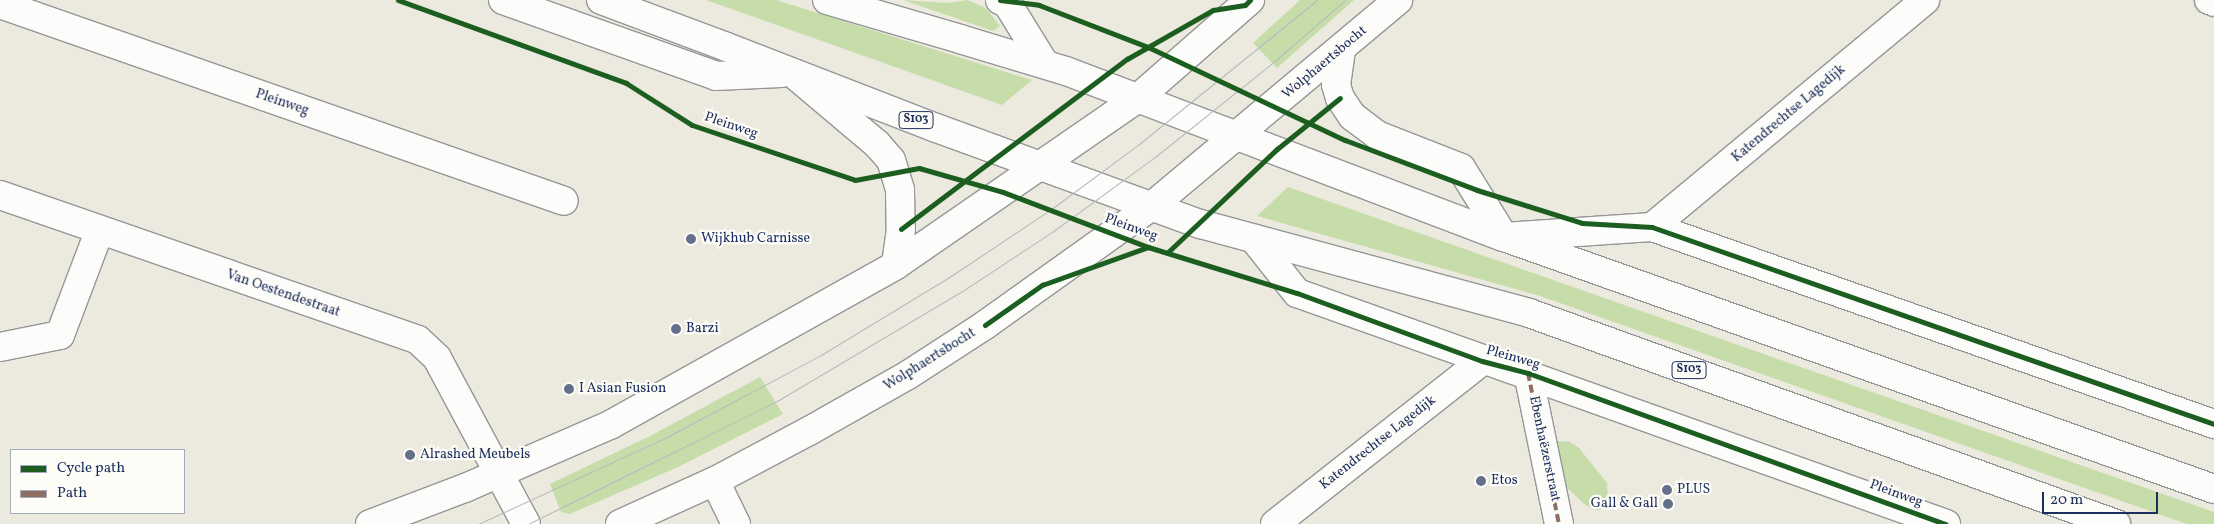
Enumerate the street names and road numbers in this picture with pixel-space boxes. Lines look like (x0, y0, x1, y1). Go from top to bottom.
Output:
street label: Wolphaertsbocht (1279, 23, 1371, 103)
street label: Katendrechtse Lagedijk (1729, 62, 1849, 166)
street label: Pleinweg (253, 86, 311, 120)
street label: Pleinweg (702, 109, 760, 143)
road number: S103 (898, 110, 934, 130)
street label: Pleinweg (1102, 211, 1160, 245)
street label: Van Oestendestraat (224, 267, 342, 321)
street label: Wolphaertsbocht (881, 325, 979, 395)
street label: Pleinweg (1484, 342, 1542, 374)
road number: S103 (1672, 360, 1706, 380)
street label: Katendrechtse Lagedijk (1316, 392, 1440, 494)
street label: Ebenhaëzerstraat (1525, 394, 1563, 504)
street label: Pleinweg (1867, 477, 1925, 511)

